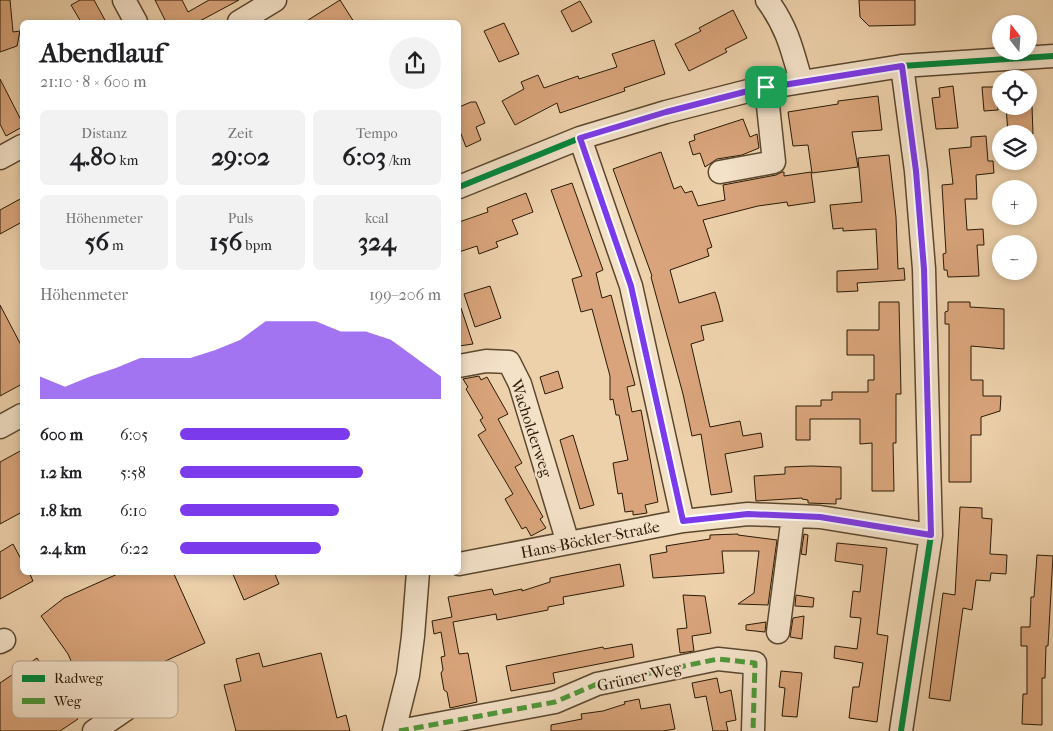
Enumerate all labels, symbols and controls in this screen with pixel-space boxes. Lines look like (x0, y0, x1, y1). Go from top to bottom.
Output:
north arrow (992, 15, 1038, 60)
map controls (992, 15, 1037, 280)
text: Abendlauf (40, 36, 164, 69)
button: share (389, 37, 441, 89)
pin (745, 66, 787, 108)
button: locate (992, 70, 1037, 115)
text: 21:10 · 8 × 600 m (40, 72, 147, 91)
icon: arrive (752, 73, 780, 101)
text: Distanz (81, 125, 127, 142)
text: Zeit (228, 125, 253, 142)
text: Tempo (356, 125, 398, 142)
button: layers (992, 125, 1037, 170)
text: 4.80 (70, 142, 117, 171)
text: 29:02 (211, 142, 270, 171)
text: 6:03 (342, 142, 386, 171)
text: km (117, 152, 138, 169)
text: /km (386, 152, 411, 169)
button: + (992, 180, 1037, 225)
text: Höhenmeter (66, 210, 143, 227)
text: Puls (228, 210, 253, 227)
text: kcal (365, 210, 389, 227)
text: 56 (85, 227, 109, 256)
text: 156 (209, 227, 242, 256)
text: 324 (358, 227, 396, 256)
button: − (992, 235, 1037, 280)
text: m (109, 237, 124, 254)
text: bpm (242, 237, 272, 254)
text: Höhenmeter (40, 285, 128, 304)
text: 199–206 m (369, 285, 441, 304)
street label: Wacholderweg (506, 376, 556, 480)
text: 600 m (40, 425, 83, 444)
text: 6:05 (120, 425, 148, 444)
text: 1.2 km (40, 463, 82, 482)
text: 5:58 (120, 463, 146, 482)
text: 1.8 km (40, 501, 82, 520)
text: 6:10 (120, 501, 147, 520)
street label: Hans-Böckler-Straße (519, 517, 661, 562)
text: 2.4 km (40, 539, 86, 558)
text: 6:22 (120, 539, 149, 558)
street label: Grüner Weg (595, 657, 683, 695)
legend (12, 661, 178, 718)
text: Radweg (54, 670, 103, 687)
text: Weg (53, 693, 82, 710)

